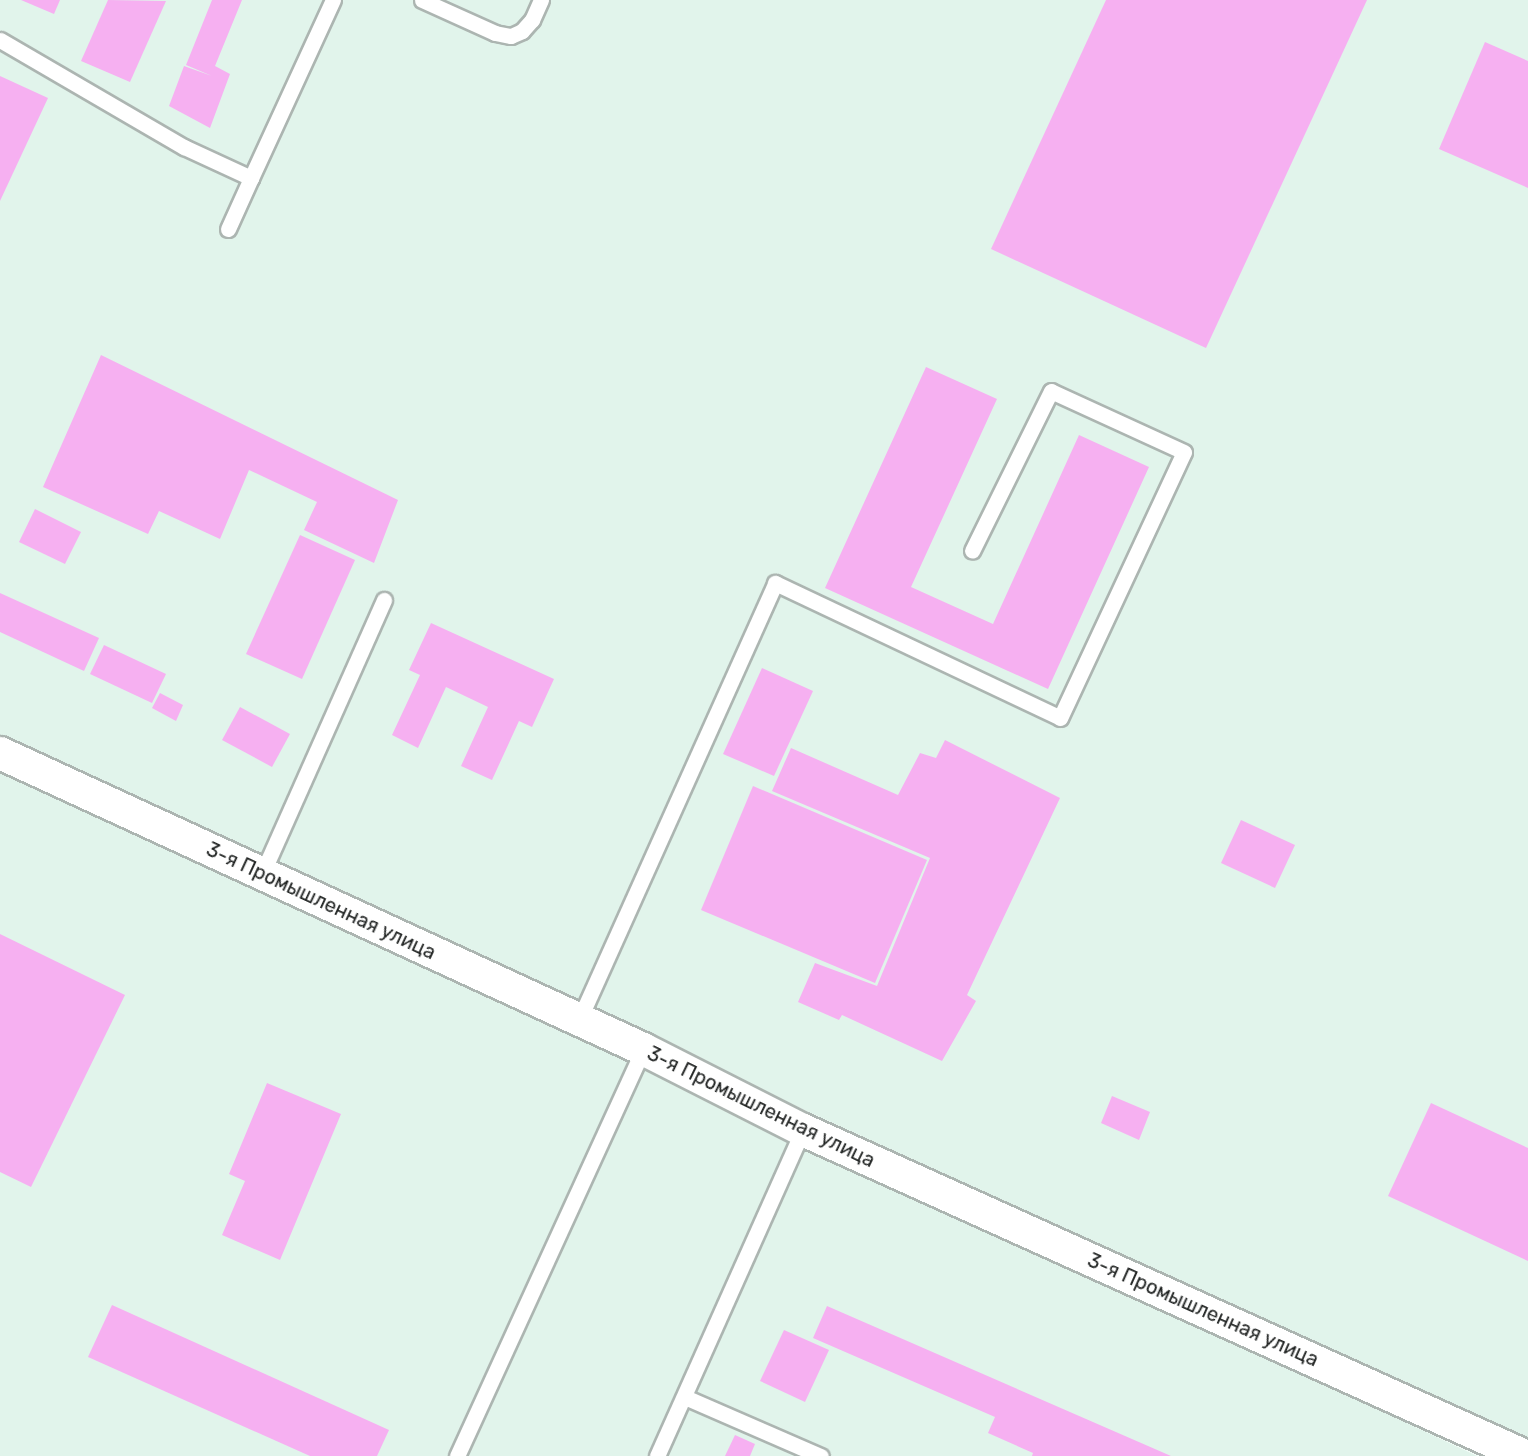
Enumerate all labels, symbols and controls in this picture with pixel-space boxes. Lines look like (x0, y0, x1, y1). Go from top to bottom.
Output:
street label: 3-я Промышленная улица (203, 837, 439, 965)
street label: 3-я Промышленная улица (643, 1041, 879, 1173)
street label: 3-я Промышленная улица (1084, 1248, 1322, 1372)

